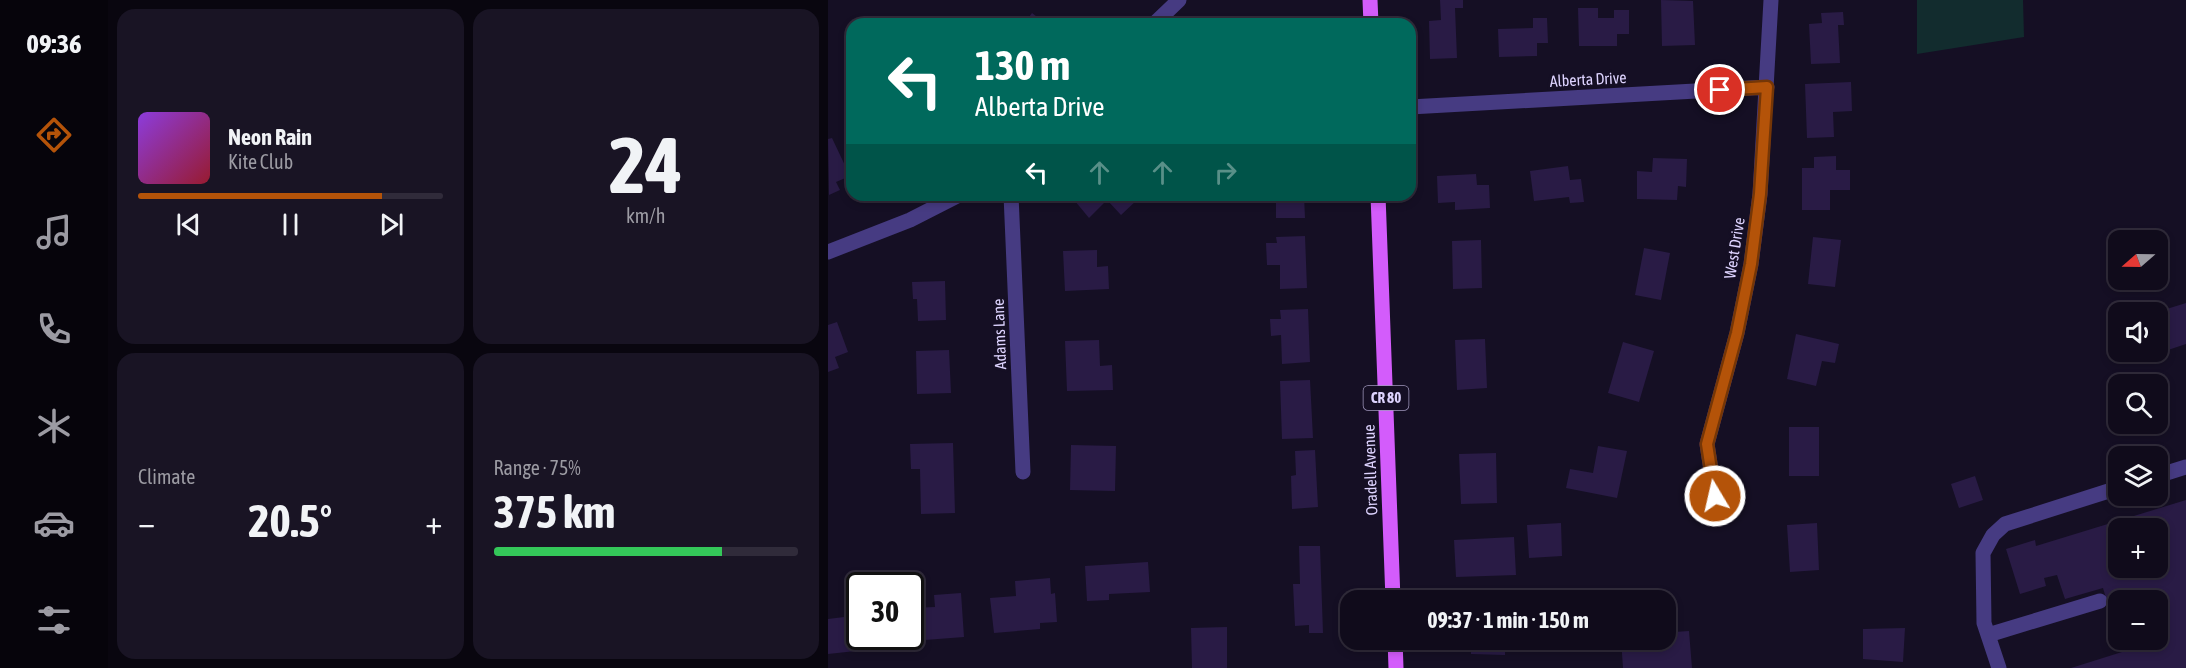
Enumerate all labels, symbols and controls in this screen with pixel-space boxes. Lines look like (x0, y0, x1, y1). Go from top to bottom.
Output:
text: 09:36 (26, 28, 82, 59)
text: 130 m (975, 41, 1070, 89)
icon: left (876, 42, 954, 120)
pin (1694, 64, 1745, 115)
street label: Alberta Drive (1549, 68, 1627, 90)
icon: arrive (1703, 73, 1736, 106)
text: Alberta Drive (975, 91, 1105, 122)
icon: directions (33, 114, 75, 156)
text: 24 (609, 120, 682, 210)
text: Neon Rain (228, 124, 312, 150)
text: Kite Club (228, 150, 293, 173)
icon: left (1020, 156, 1053, 189)
icon: ahead (1083, 156, 1116, 189)
icon: ahead (1146, 156, 1179, 189)
icon: right (1209, 156, 1242, 189)
text: km/h (626, 204, 666, 227)
icon: previous (172, 208, 205, 241)
icon: pause (274, 208, 307, 241)
icon: next (375, 208, 408, 241)
icon: music (33, 211, 75, 253)
street label: West Drive (1720, 216, 1748, 280)
north arrow (2108, 230, 2168, 290)
map controls (2108, 230, 2168, 650)
street label: Adams Lane (989, 298, 1009, 370)
button: sound (2108, 302, 2168, 362)
icon: phone (33, 308, 75, 350)
button: search (2108, 374, 2168, 434)
road number: CR 80 (1364, 386, 1408, 410)
icon: climate (33, 405, 75, 447)
street label: Oradell Avenue (1359, 424, 1381, 516)
button: layers (2108, 446, 2168, 506)
text: Range · 75% (494, 456, 581, 479)
position arrow (1683, 464, 1747, 528)
text: Climate (138, 465, 195, 488)
text: 375 km (494, 486, 615, 538)
text: 20.5° (248, 495, 332, 547)
icon: car (33, 502, 75, 544)
text: − (138, 503, 155, 541)
text: + (425, 503, 442, 541)
button: + (2108, 518, 2168, 578)
speed limit sign: 30 (846, 572, 924, 650)
button: − (2108, 590, 2168, 650)
icon: filters (33, 599, 75, 641)
text: 09:37 · 1 min · 150 m (1427, 607, 1589, 633)

